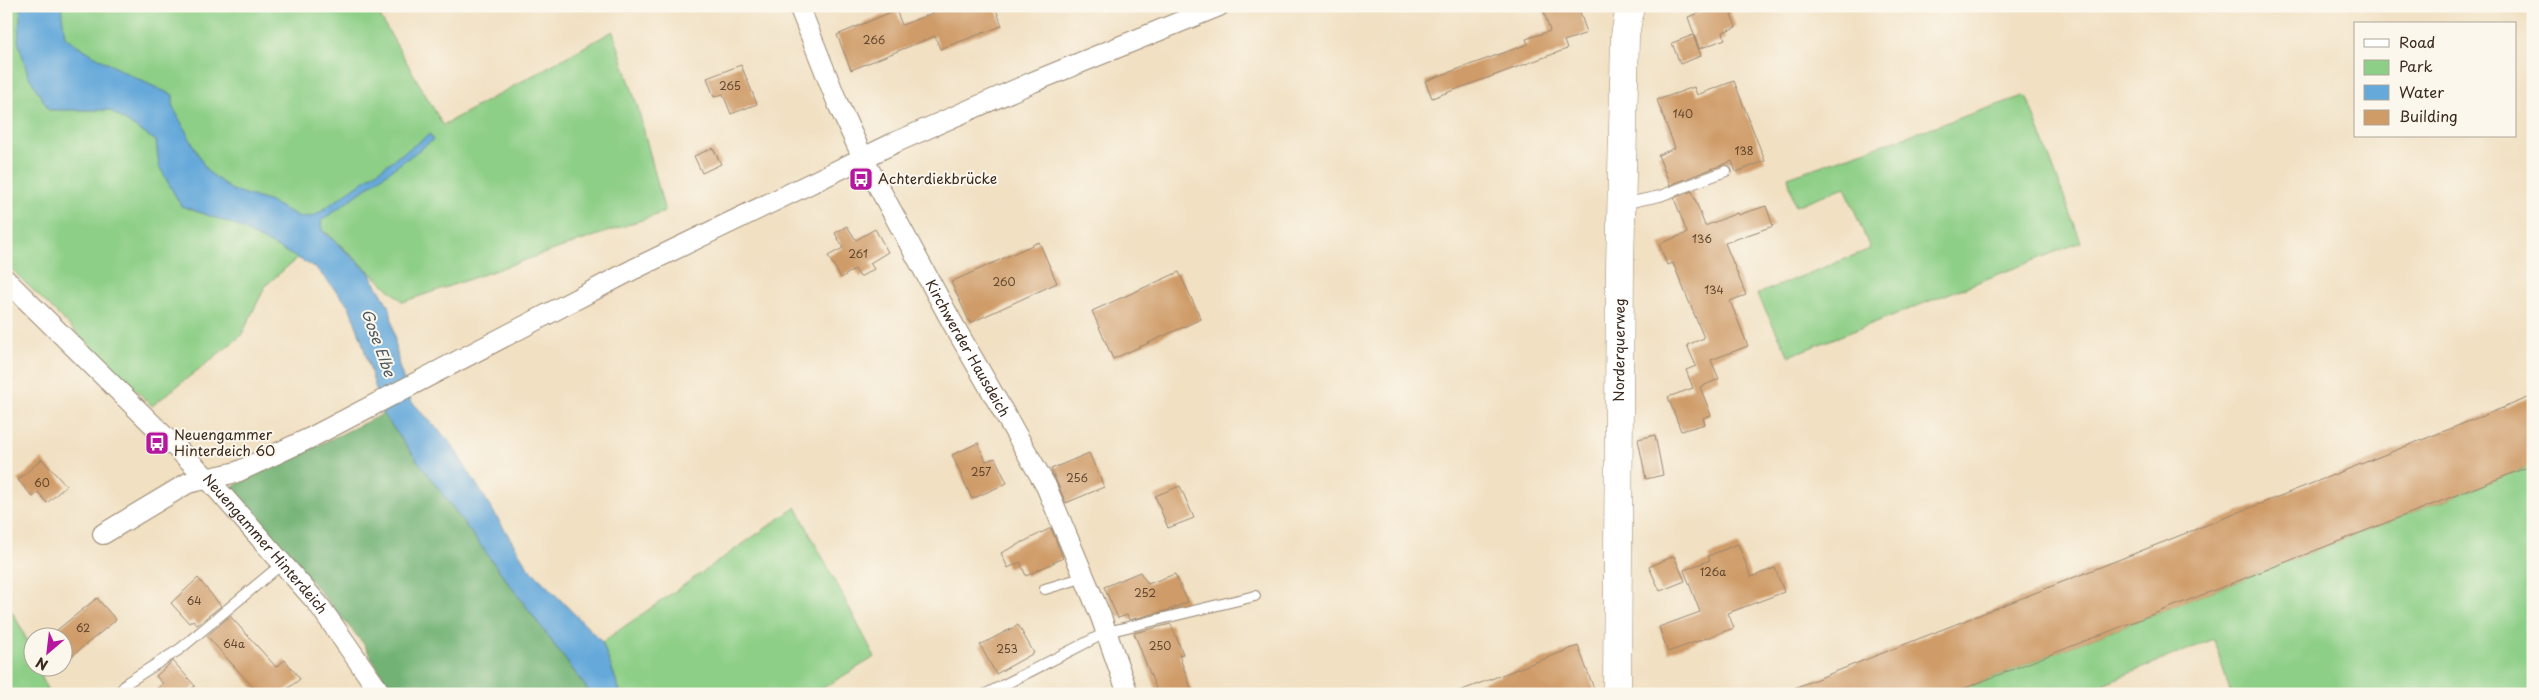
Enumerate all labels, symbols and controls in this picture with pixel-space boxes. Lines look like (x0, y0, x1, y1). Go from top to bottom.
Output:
legend (2354, 22, 2516, 138)
text: Road (2399, 30, 2435, 53)
house number: 266 (863, 31, 885, 48)
text: Park (2399, 54, 2433, 77)
house number: 265 (719, 77, 741, 94)
text: Water (2399, 80, 2444, 103)
text: Building (2399, 104, 2458, 127)
house number: 140 (1673, 105, 1693, 122)
house number: 138 (1734, 142, 1754, 159)
bus stop icon: Achterdiekbrücke (848, 166, 874, 192)
place label: Achterdiekbrücke (878, 168, 997, 189)
house number: 136 (1692, 230, 1712, 247)
house number: 261 (848, 245, 868, 262)
house number: 260 (992, 273, 1016, 290)
street label: Kirchwerder Hausdeich (921, 275, 1015, 421)
house number: 134 (1704, 281, 1724, 298)
street label: Norderquerweg (1608, 298, 1630, 402)
water label: Gose Elbe (357, 305, 403, 380)
place label: Neuengammer Hinterdeich 60 (174, 424, 275, 461)
bus stop icon: Neuengammer Hinterdeich 60 (144, 430, 170, 456)
house number: 257 (971, 463, 991, 480)
street label: Neuengammer Hinterdeich (198, 469, 333, 618)
house number: 256 (1066, 469, 1088, 486)
house number: 60 (34, 474, 50, 491)
house number: 126a (1700, 563, 1726, 580)
house number: 252 (1134, 584, 1156, 601)
house number: 64 (187, 592, 201, 609)
house number: 62 (76, 619, 90, 636)
north arrow (22, 628, 72, 678)
house number: 64a (223, 635, 245, 652)
house number: 250 (1149, 637, 1171, 654)
house number: 253 (996, 640, 1018, 657)
text: N (32, 652, 51, 676)

